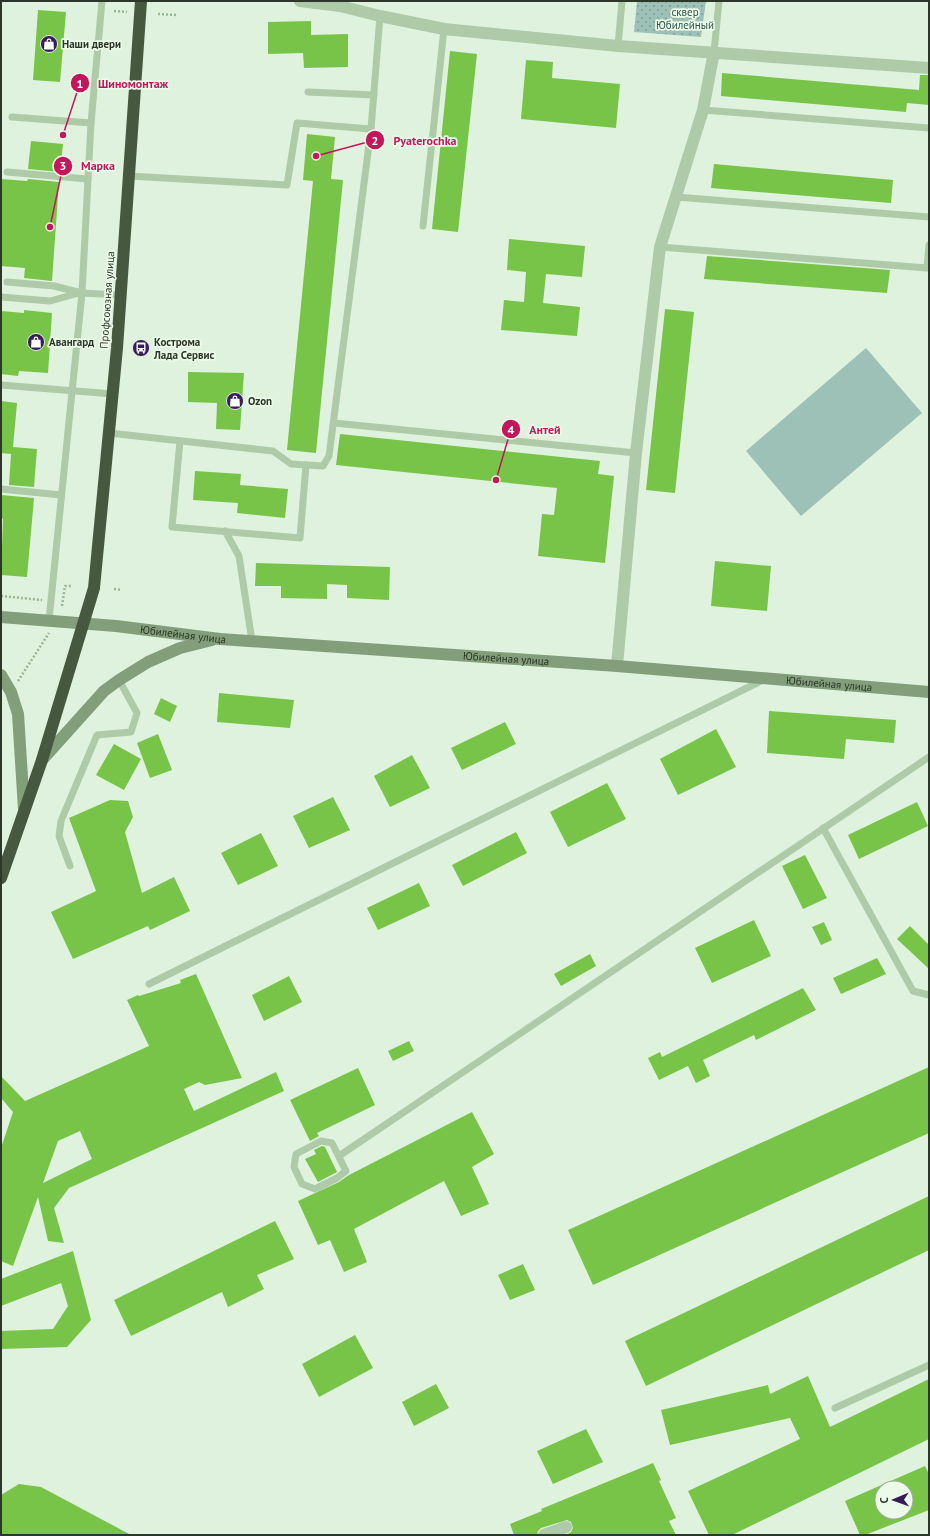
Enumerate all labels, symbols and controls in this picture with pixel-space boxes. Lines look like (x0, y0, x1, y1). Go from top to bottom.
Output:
park label: сквер Юбилейный (656, 5, 714, 32)
shop icon: Наши двери (39, 34, 59, 54)
place label: Наши двери (62, 37, 121, 51)
callout: Шиномонтаж (70, 71, 176, 95)
text: 1 (77, 76, 83, 91)
text: Шиномонтаж (98, 76, 169, 91)
callout: Pyaterochka (365, 128, 464, 152)
text: 2 (372, 133, 378, 148)
text: Pyaterochka (393, 133, 457, 148)
callout: Марка (53, 154, 123, 178)
text: 3 (60, 158, 66, 173)
text: Марка (81, 158, 115, 173)
street label: Профсоюзная улица (97, 251, 117, 349)
shop icon: Авангард (26, 332, 46, 352)
place label: Авангард (49, 335, 95, 349)
place label: Кострома Лада Сервис (153, 335, 214, 362)
bus stop icon: Кострома Лада Сервис (131, 338, 151, 358)
shop icon: Ozon (225, 391, 245, 411)
place label: Ozon (248, 394, 272, 408)
callout: Антей (501, 417, 569, 441)
text: 4 (508, 422, 515, 437)
text: Антей (529, 422, 561, 437)
street label: Юбилейная улица (139, 622, 227, 646)
street label: Юбилейная улица (463, 649, 550, 668)
street label: Юбилейная улица (785, 673, 873, 694)
north arrow (874, 1480, 914, 1520)
text: С (877, 1497, 891, 1504)

